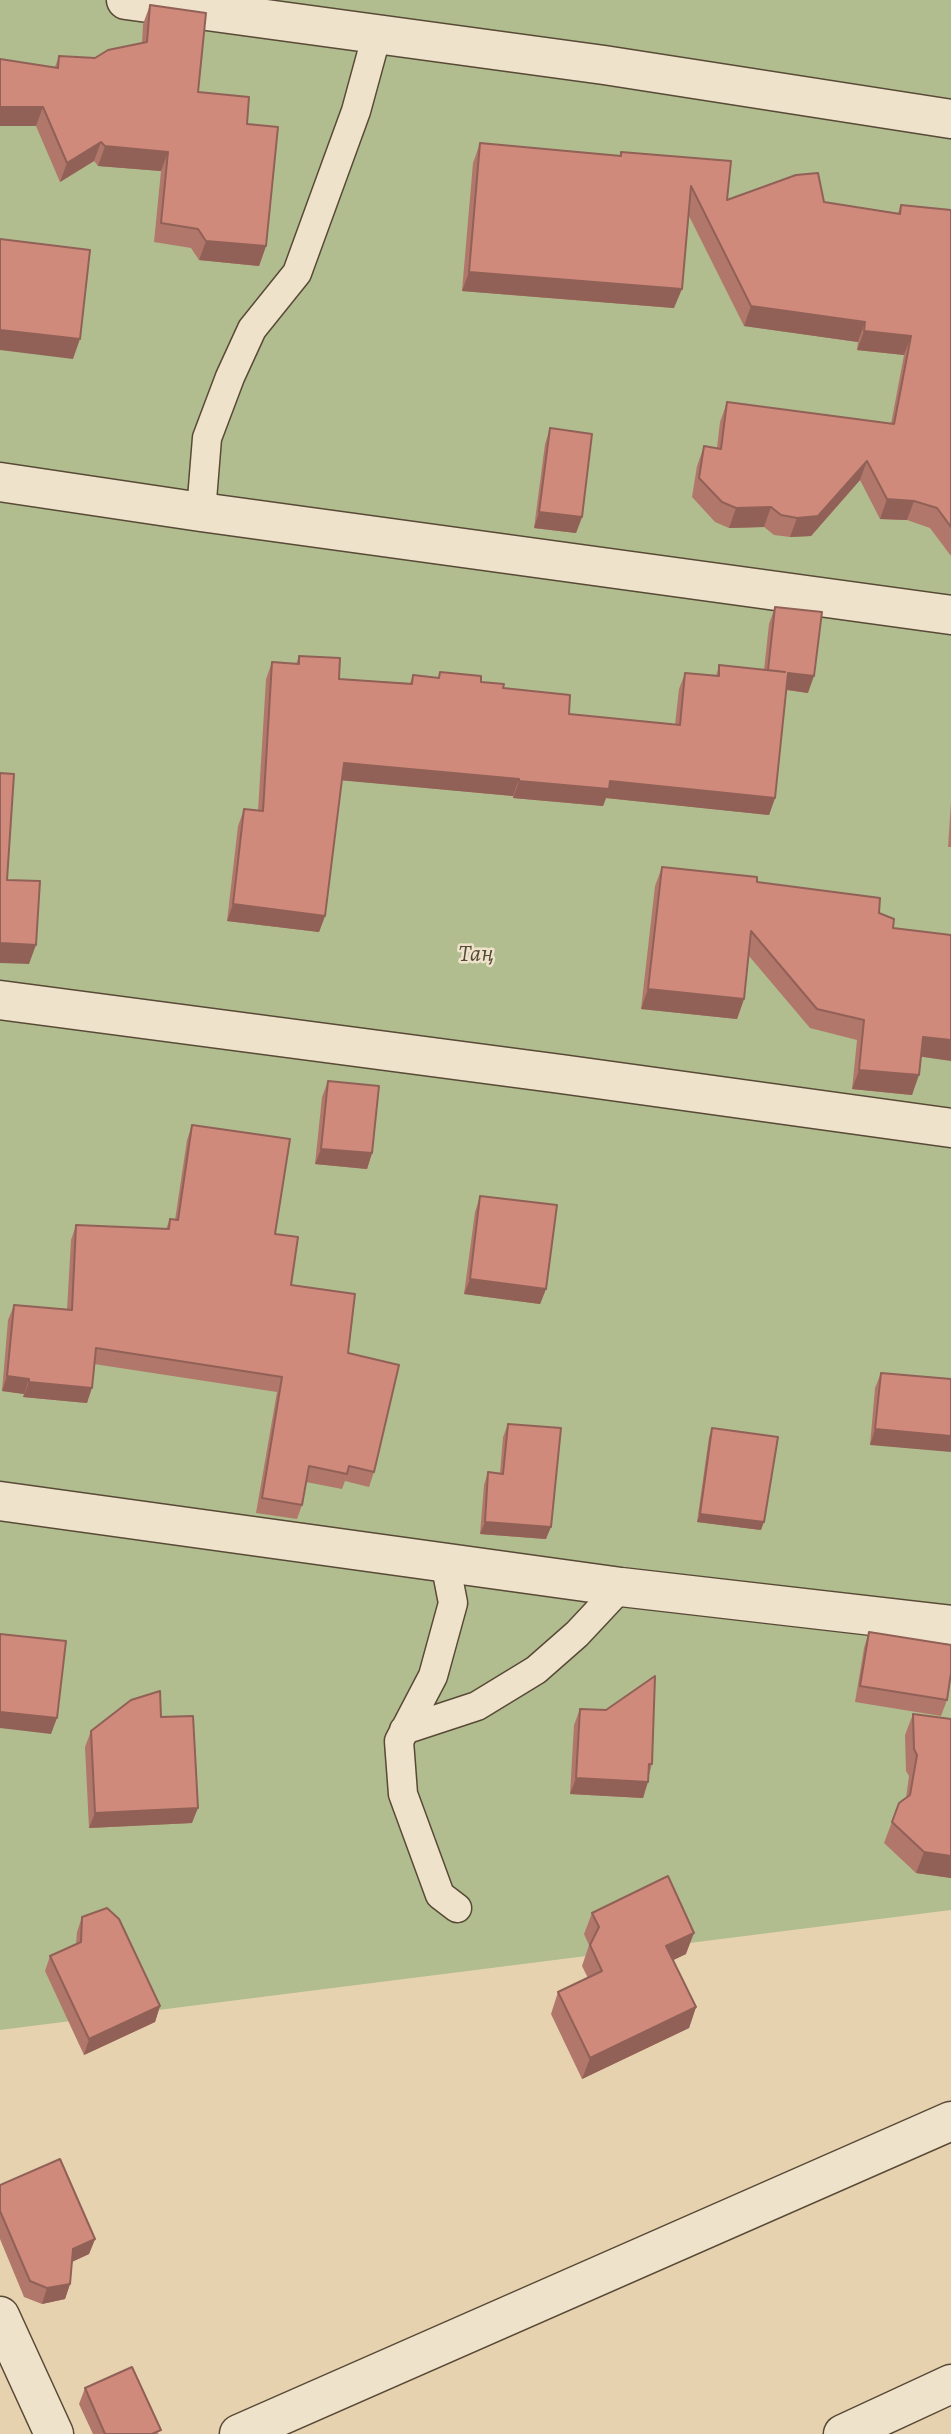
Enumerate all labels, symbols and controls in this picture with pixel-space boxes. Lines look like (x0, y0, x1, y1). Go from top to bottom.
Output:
park label: Таң (459, 941, 493, 969)

